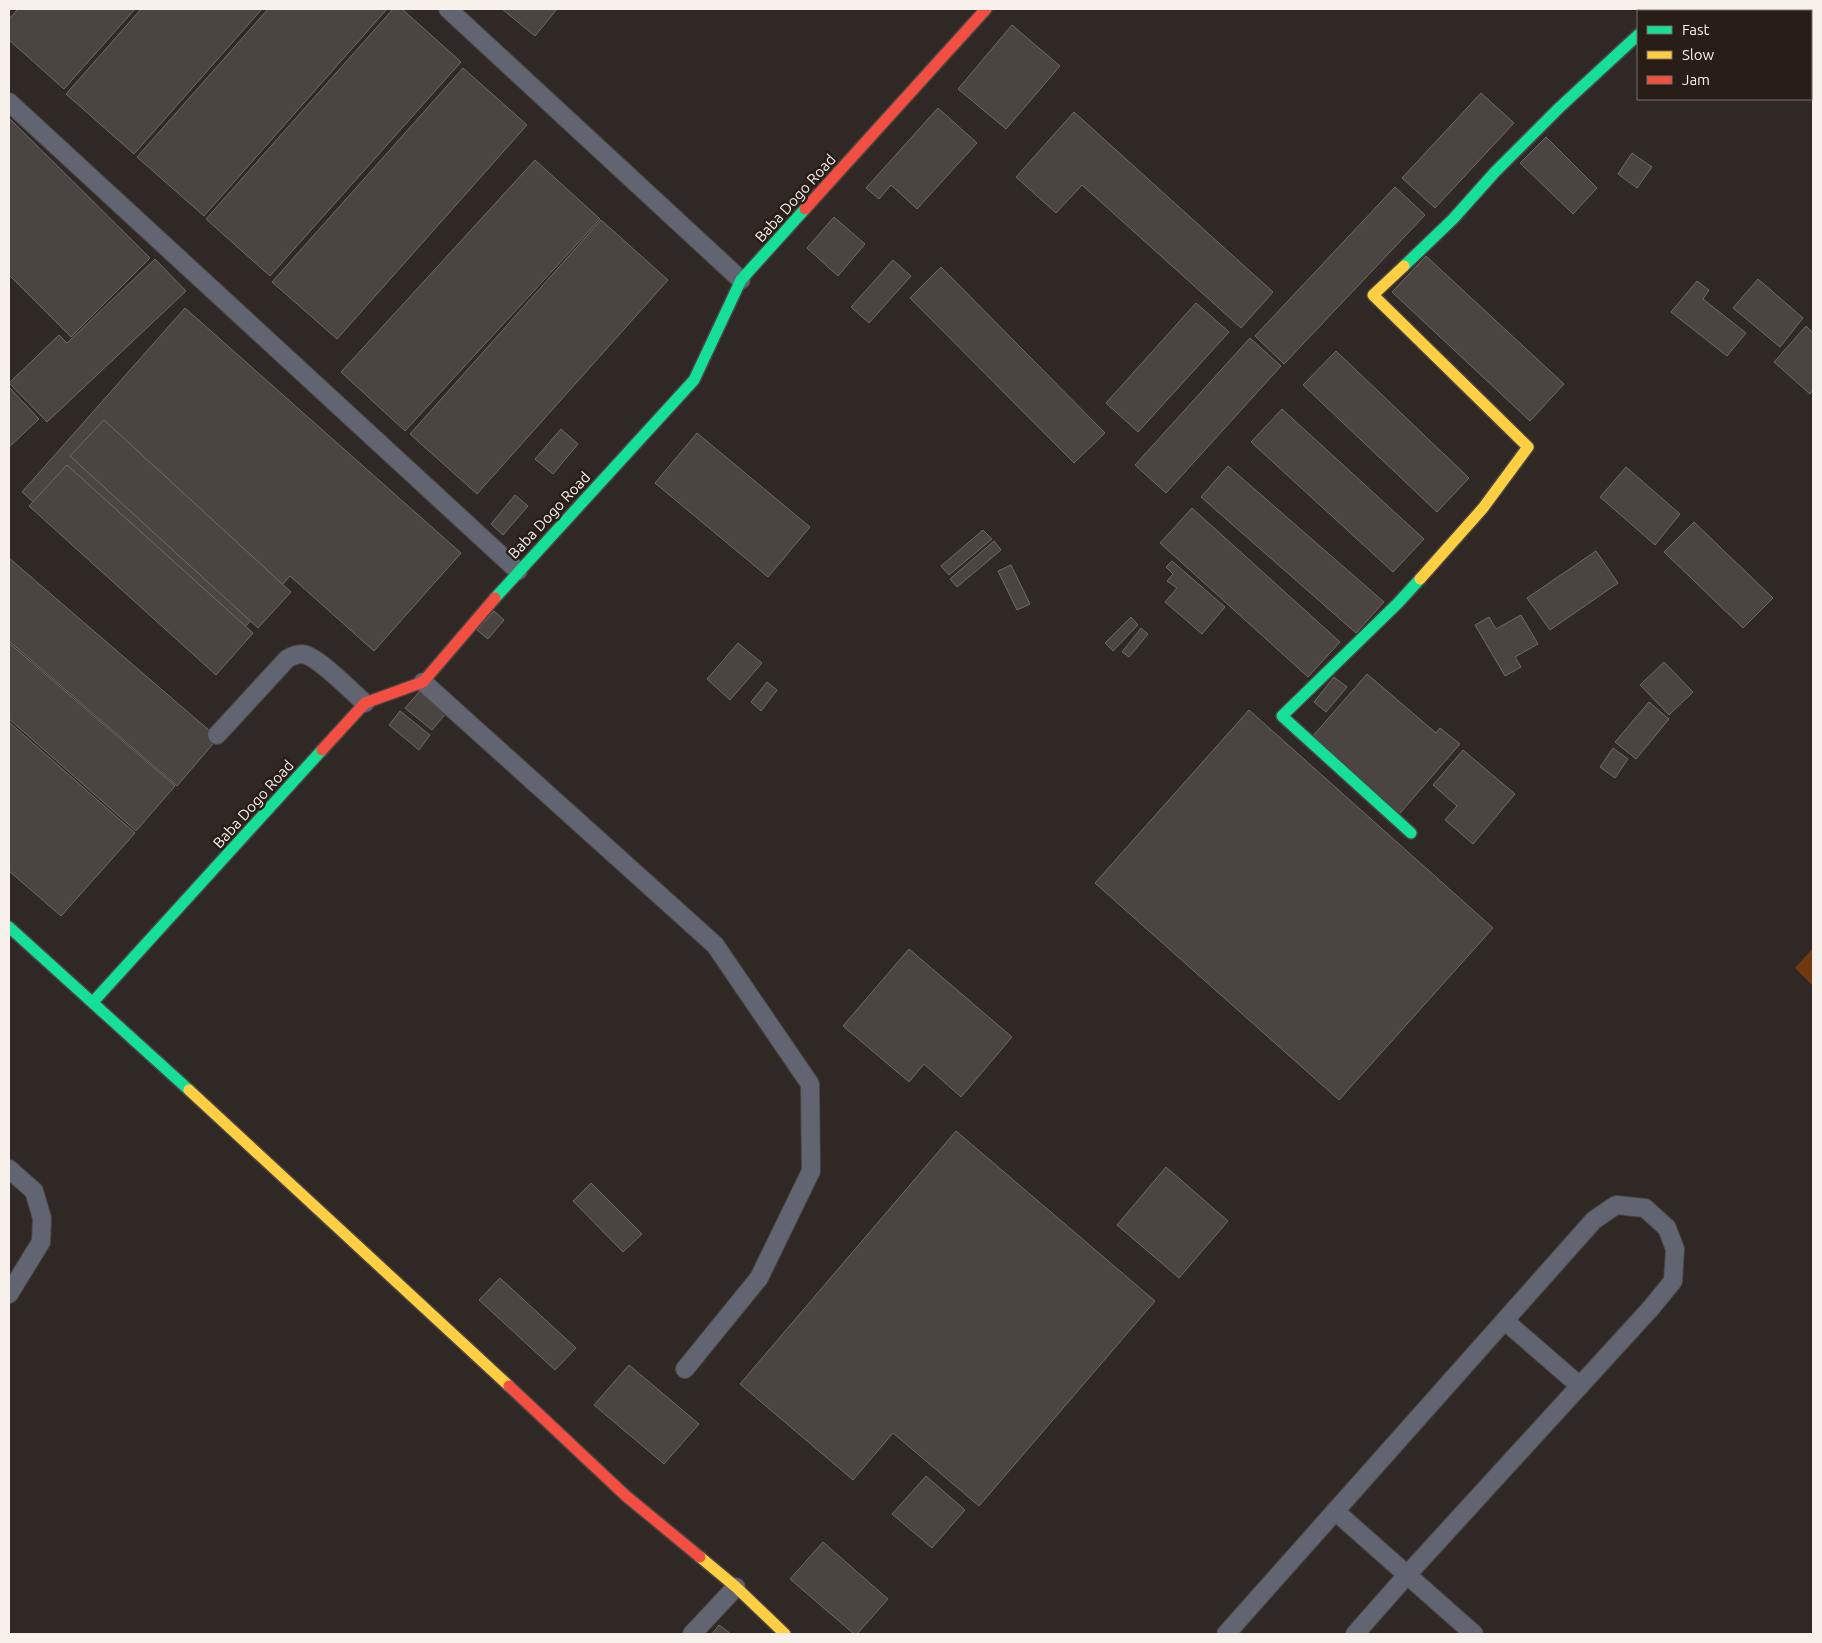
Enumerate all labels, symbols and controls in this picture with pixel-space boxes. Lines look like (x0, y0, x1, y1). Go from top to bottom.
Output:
legend (1637, 10, 1812, 100)
text: Fast (1682, 21, 1710, 38)
text: Slow (1682, 46, 1715, 63)
text: Jam (1682, 71, 1710, 88)
street label: Baba Dogo Road (751, 151, 839, 245)
street label: Baba Dogo Road (505, 468, 593, 562)
street label: Baba Dogo Road (209, 757, 297, 851)

